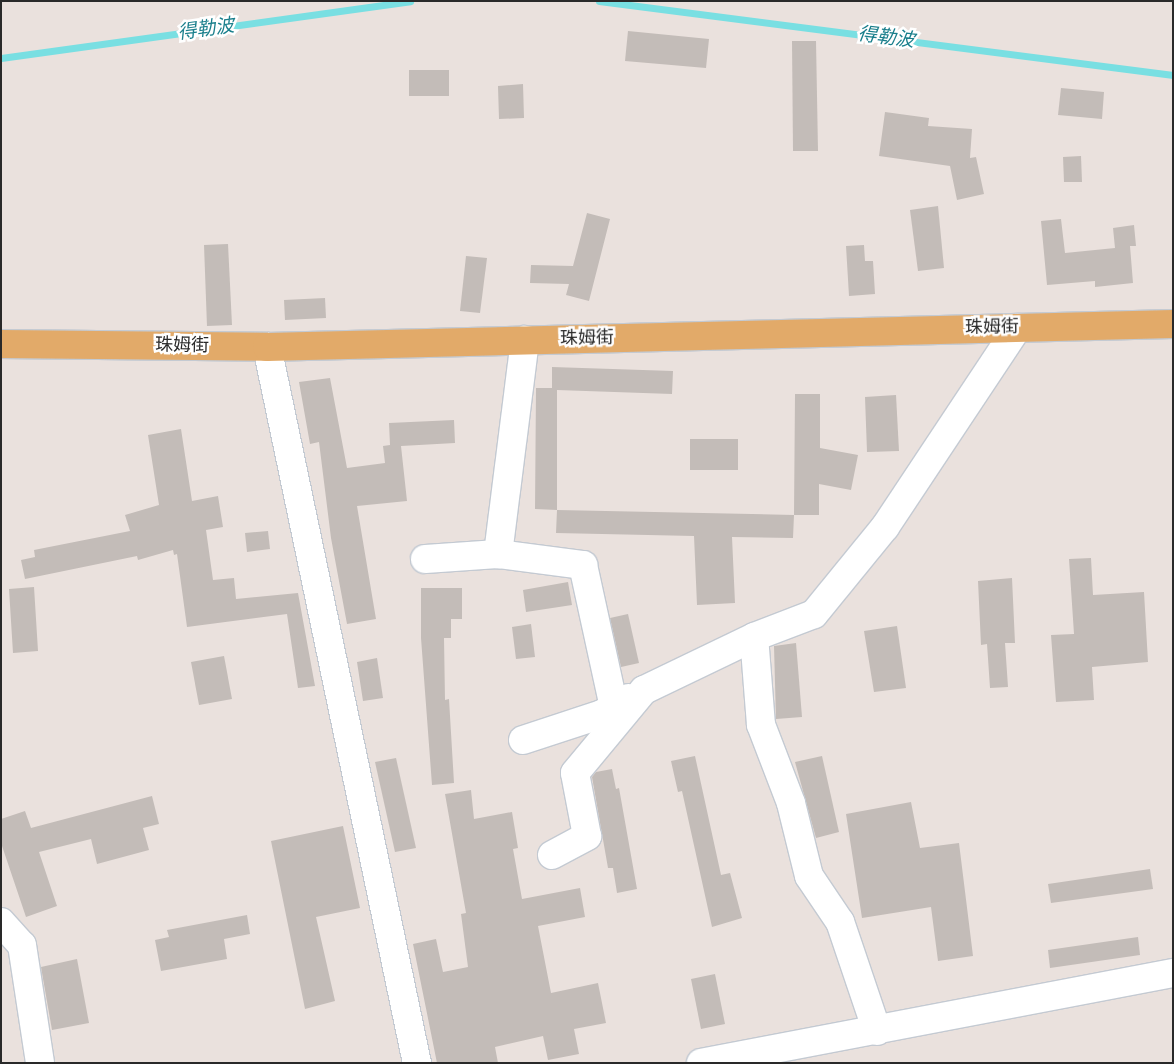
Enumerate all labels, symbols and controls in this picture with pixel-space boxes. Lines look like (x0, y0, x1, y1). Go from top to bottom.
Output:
water label: 得勒波 (176, 15, 236, 45)
water label: 得勒波 (856, 23, 916, 53)
street label: 珠姆街 (965, 317, 1019, 339)
street label: 珠姆街 (560, 328, 614, 350)
street label: 珠姆街 (155, 335, 209, 357)

